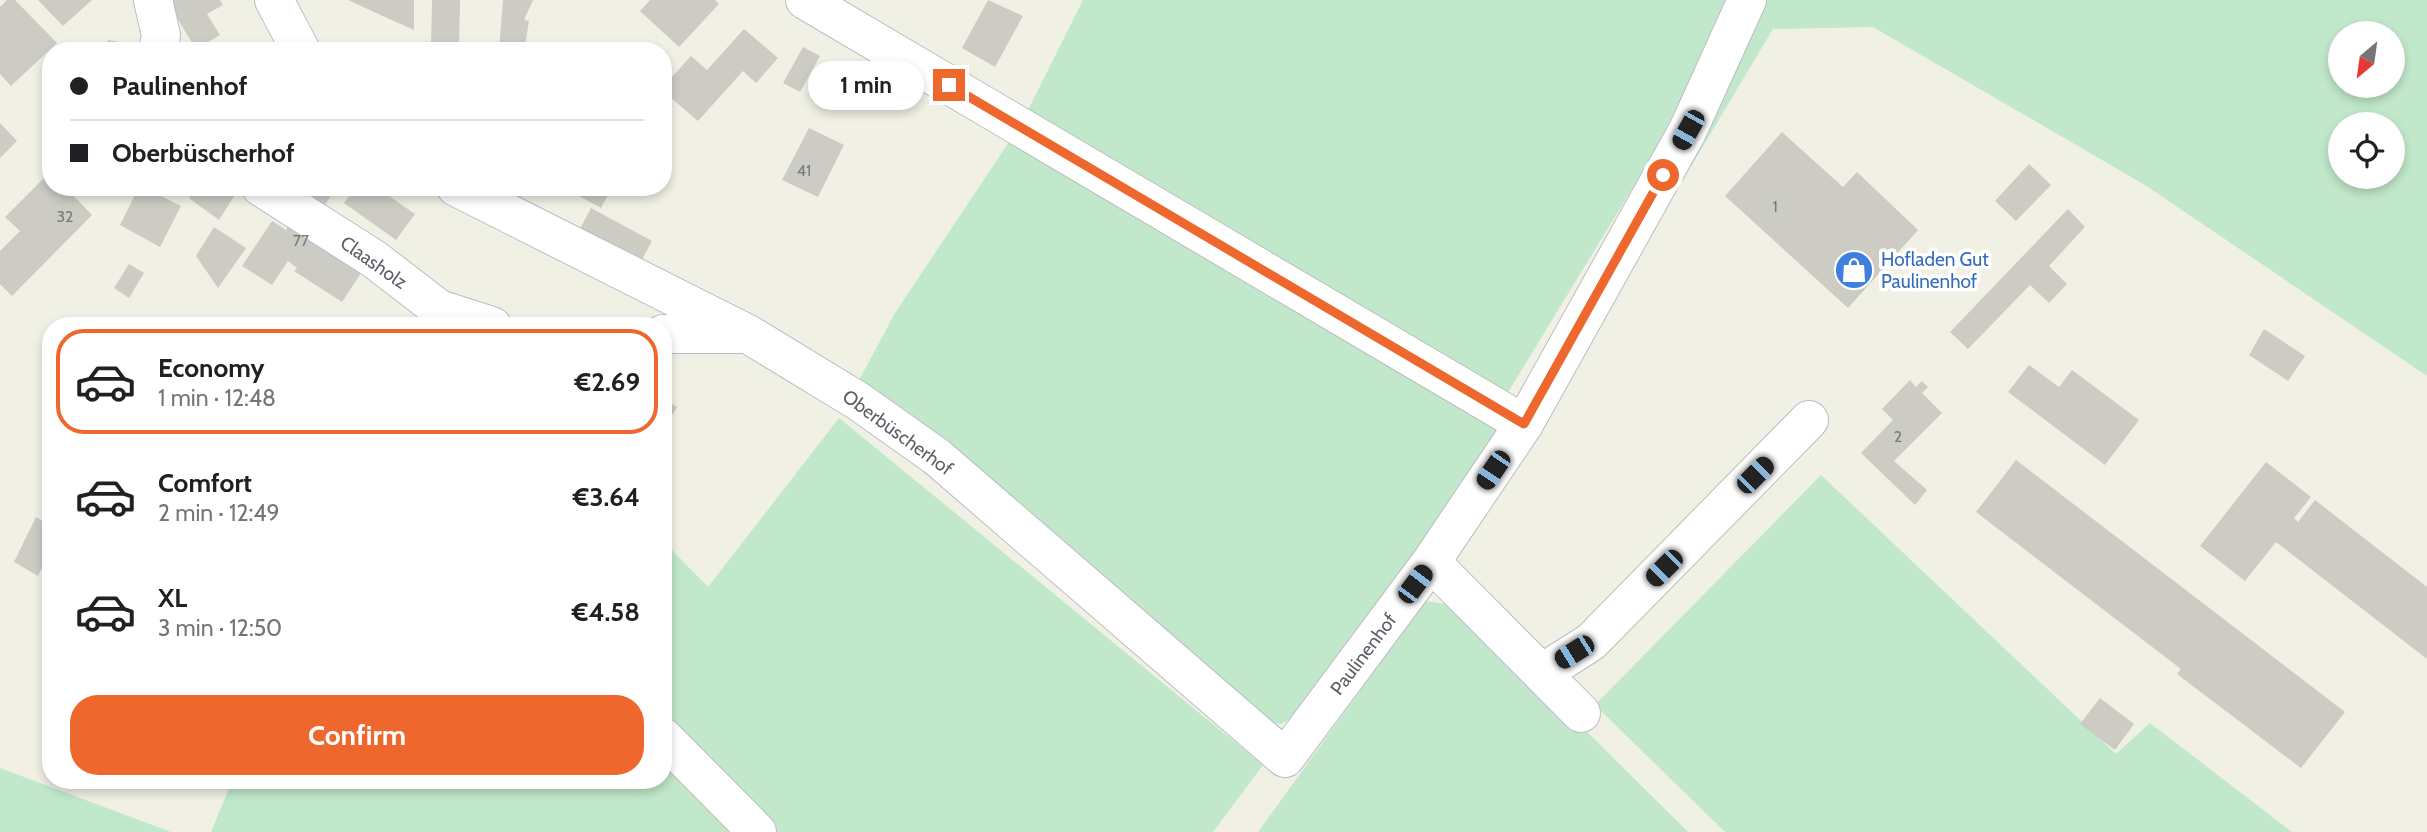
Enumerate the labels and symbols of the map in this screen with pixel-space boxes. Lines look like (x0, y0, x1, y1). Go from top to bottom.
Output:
north arrow (2328, 21, 2404, 98)
callout: 1 min (809, 60, 925, 110)
route end (933, 69, 965, 101)
car (1669, 107, 1708, 153)
route start (1647, 159, 1679, 191)
house number: 41 (797, 161, 811, 180)
house number: 1 (1772, 197, 1778, 216)
house number: 32 (56, 207, 74, 226)
house number: 77 (293, 231, 309, 250)
street label: Claasholz (336, 231, 412, 294)
place label: Hofladen Gut Paulinenhof (1881, 248, 1989, 293)
shop icon: Hofladen Gut Paulinenhof (1833, 249, 1875, 291)
street label: Oberbüscherhof (838, 385, 958, 481)
house number: 2 (1894, 427, 1902, 446)
car (1473, 447, 1514, 493)
car (1733, 453, 1778, 497)
car (1642, 546, 1687, 590)
car (1394, 561, 1437, 607)
street label: Paulinenhof (1325, 608, 1402, 700)
car (1551, 632, 1598, 672)

